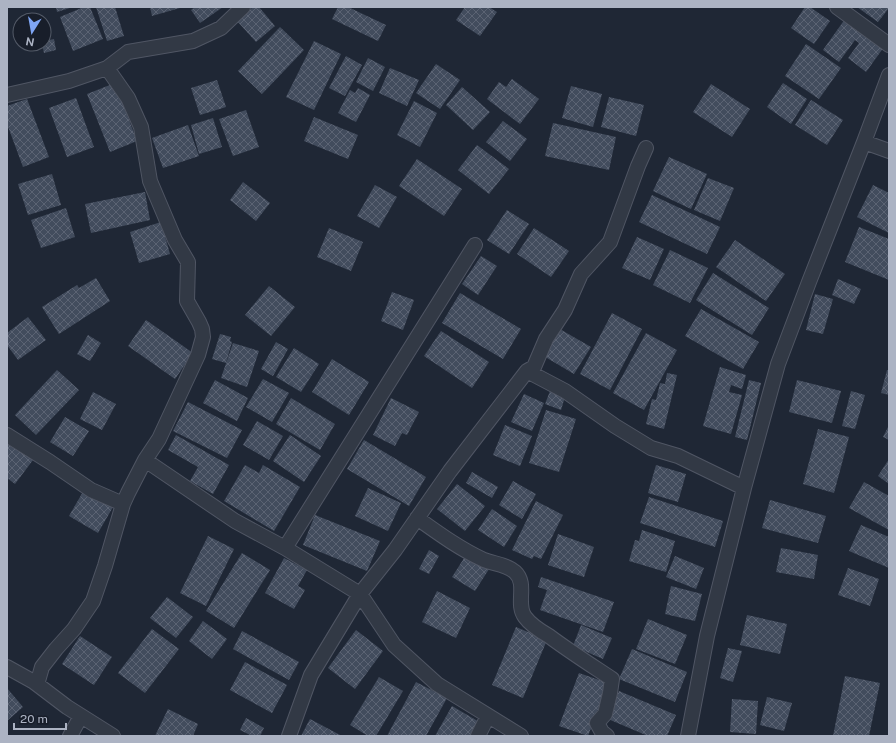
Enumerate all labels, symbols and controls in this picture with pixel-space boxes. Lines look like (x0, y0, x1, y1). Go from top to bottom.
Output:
north arrow (12, 12, 52, 52)
text: N (25, 35, 35, 49)
scale bar (14, 705, 66, 731)
text: 20 m (20, 712, 48, 726)

